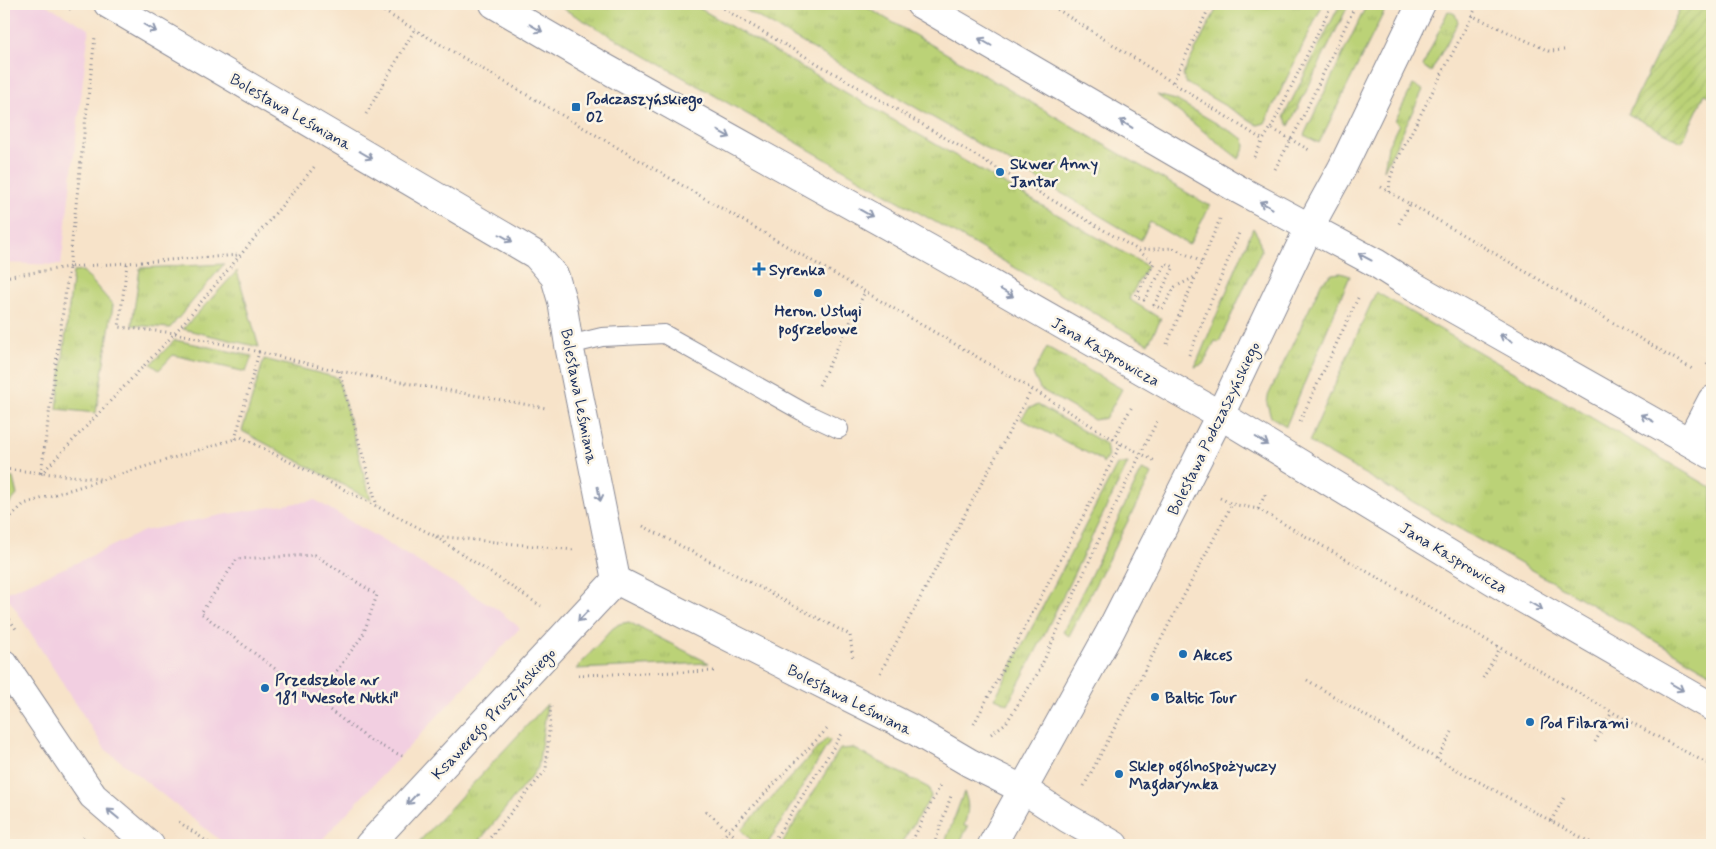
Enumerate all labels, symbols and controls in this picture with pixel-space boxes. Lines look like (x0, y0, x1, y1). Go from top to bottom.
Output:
one-way arrow (143, 24, 157, 34)
one-way arrow (529, 24, 543, 34)
one-way arrow (979, 36, 993, 46)
street label: Bolesława Leśmiana (226, 69, 355, 156)
place label: Podczaszyńskiego 02 (586, 89, 703, 128)
marker: Podczaszyńskiego 02 (570, 101, 582, 113)
one-way arrow (1119, 118, 1133, 128)
one-way arrow (716, 129, 731, 139)
one-way arrow (358, 151, 373, 161)
place label: Skwer Anny Jantar (1010, 154, 1099, 193)
marker: Skwer Anny Jantar (994, 166, 1006, 178)
one-way arrow (1259, 200, 1274, 210)
one-way arrow (858, 208, 873, 218)
one-way arrow (499, 233, 513, 243)
one-way arrow (1357, 252, 1372, 262)
place label: Syrenka (769, 260, 825, 281)
marker: Syrenka (753, 263, 765, 275)
marker: Heron. Usługi pogrzebowe (812, 287, 824, 299)
one-way arrow (999, 289, 1013, 299)
place label: Heron. Usługi pogrzebowe (774, 301, 862, 342)
street label: Jana Kasprowicza (1047, 313, 1163, 392)
street label: Bolesława Leśmiana (555, 327, 602, 466)
one-way arrow (1498, 333, 1513, 343)
street label: Bolesława Podczaszyńskiego (1163, 338, 1266, 519)
one-way arrow (1641, 412, 1655, 422)
one-way arrow (1254, 437, 1268, 447)
one-way arrow (595, 485, 604, 501)
street label: Jana Kasprowicza (1396, 518, 1511, 599)
one-way arrow (1528, 602, 1543, 611)
one-way arrow (577, 610, 589, 623)
street label: Ksawerego Pruszyńskiego (427, 644, 562, 785)
place label: Akces (1193, 645, 1233, 666)
marker: Akces (1177, 648, 1189, 660)
street label: Bolesława Leśmiana (784, 660, 915, 741)
place label: Przedszkole nr 181 "Wesołe Nutki" (275, 670, 398, 709)
marker: Przedszkole nr 181 "Wesołe Nutki" (259, 682, 271, 694)
one-way arrow (1669, 682, 1684, 692)
place label: Baltic Tour (1165, 688, 1237, 709)
marker: Baltic Tour (1149, 691, 1161, 703)
place label: Pod Filarami (1540, 713, 1629, 734)
marker: Pod Filarami (1524, 716, 1536, 728)
place label: Sklep ogólnospożywczy Magdarynka (1129, 756, 1276, 797)
marker: Sklep ogólnospożywczy Magdarynka (1113, 768, 1125, 780)
one-way arrow (406, 793, 418, 805)
one-way arrow (106, 808, 119, 819)

